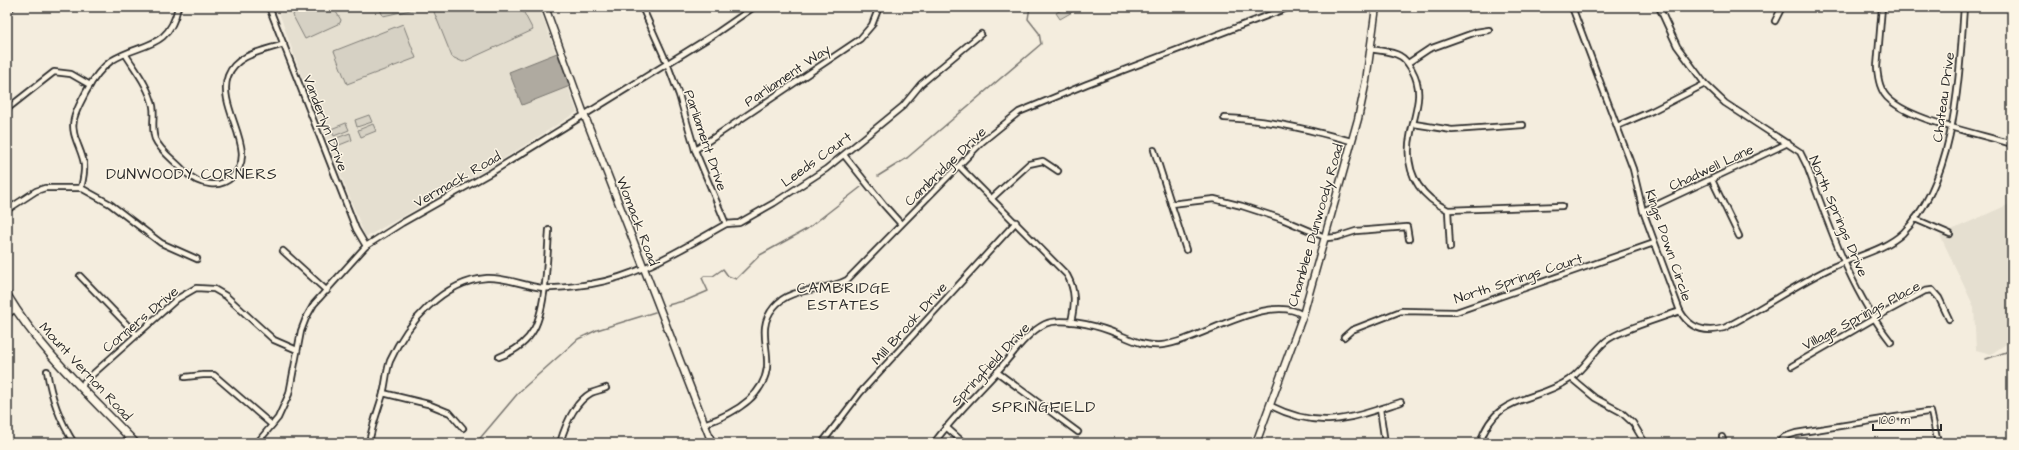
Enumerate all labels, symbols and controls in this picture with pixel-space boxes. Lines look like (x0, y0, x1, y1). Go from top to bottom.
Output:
street label: Parliament Way (741, 39, 835, 112)
street label: Chateau Drive (1928, 50, 1960, 143)
street label: Vanderlyn Drive (298, 72, 353, 175)
street label: Parliament Drive (678, 87, 732, 194)
street label: Cambridge Drive (900, 122, 991, 211)
street label: Leeds Court (777, 127, 856, 192)
street label: Chadwell Lane (1666, 139, 1757, 196)
street label: Chamblee Dunwoody Road (1283, 142, 1349, 309)
street label: Vermack Road (410, 147, 505, 213)
street label: North Springs Drive (1804, 153, 1873, 280)
district label: DUNWOODY CORNERS (106, 164, 278, 185)
street label: Womack Road (611, 174, 663, 269)
street label: Kings Down Circle (1640, 187, 1697, 304)
street label: North Springs Court (1451, 249, 1586, 309)
street label: Village Springs Place (1799, 276, 1924, 355)
district label: CAMBRIDGE ESTATES (797, 278, 891, 316)
street label: Mill Brook Drive (867, 278, 953, 369)
street label: Corners Drive (98, 282, 183, 358)
street label: Mount Vernon Road (34, 318, 136, 426)
street label: Springfield Drive (947, 318, 1035, 411)
district label: SPRINGFIELD (992, 397, 1096, 418)
scale bar (1873, 406, 1941, 432)
text: 100 m (1879, 412, 1910, 429)

